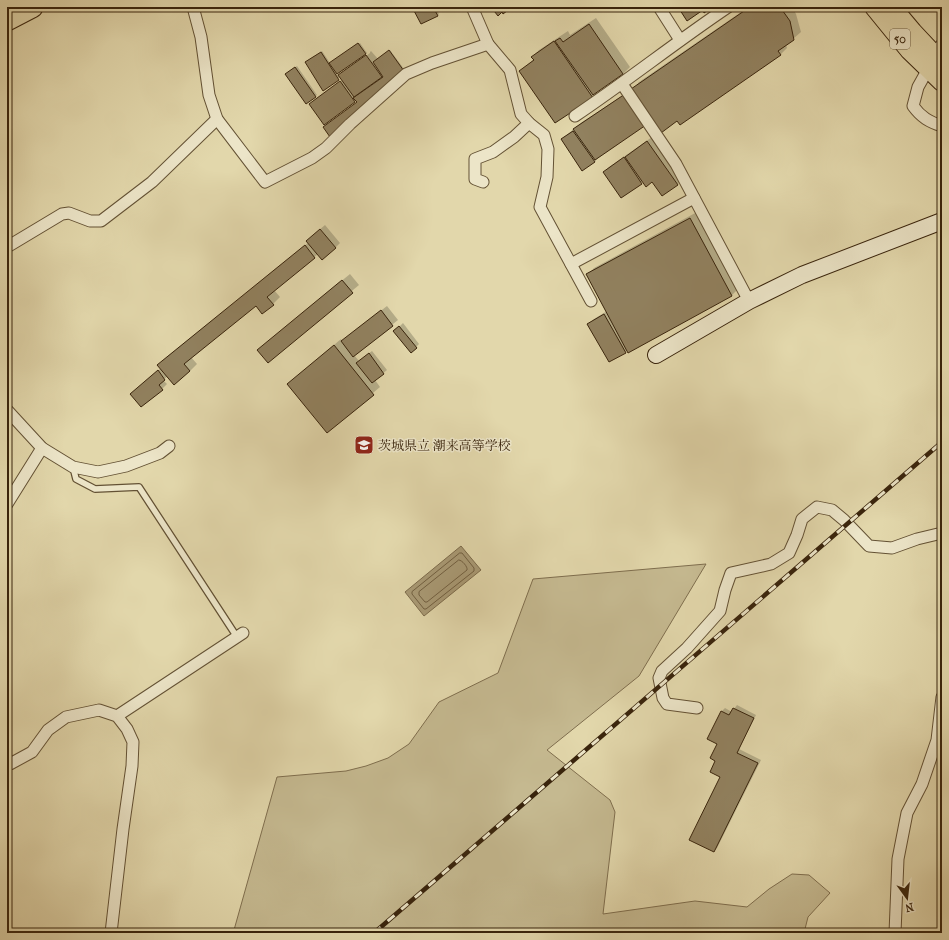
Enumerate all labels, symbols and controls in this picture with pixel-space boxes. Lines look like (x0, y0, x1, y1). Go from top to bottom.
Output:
road number: 50 (890, 29, 910, 49)
school or university icon: 茨城県立 潮来高等学校 (353, 434, 375, 456)
place label: 茨城県立 潮来高等学校 (378, 438, 511, 453)
north arrow (887, 878, 927, 918)
text: N (903, 900, 915, 915)

